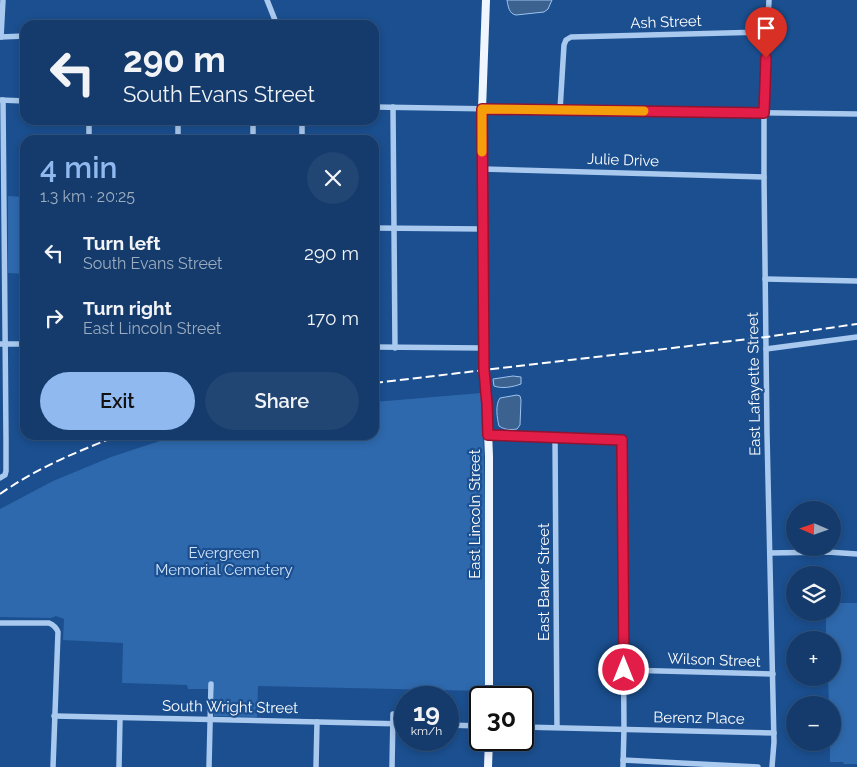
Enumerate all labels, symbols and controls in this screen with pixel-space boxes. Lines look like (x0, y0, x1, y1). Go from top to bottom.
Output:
pin (745, 7, 787, 58)
street label: Ash Street (630, 12, 702, 32)
icon: arrive (752, 14, 780, 42)
text: 290 m (123, 39, 226, 80)
icon: left (40, 40, 105, 105)
text: South Evans Street (123, 81, 315, 107)
text: 4 min (40, 150, 117, 185)
street label: Julie Drive (587, 150, 659, 170)
button: close (307, 152, 359, 204)
text: 1.3 km · 20:25 (40, 187, 135, 206)
text: Turn left (83, 232, 160, 254)
icon: left (40, 239, 68, 267)
text: 290 m (304, 242, 359, 264)
text: South Evans Street (83, 254, 222, 273)
text: Turn right (83, 297, 172, 319)
icon: right (40, 304, 68, 332)
text: 170 m (307, 307, 359, 329)
street label: East Lafayette Street (744, 312, 764, 456)
text: East Lincoln Street (83, 319, 221, 338)
button: Exit (40, 372, 195, 430)
button: Share (205, 372, 359, 430)
street label: East Lincoln Street (466, 449, 484, 579)
north arrow (786, 501, 841, 556)
map controls (786, 501, 841, 751)
street label: East Baker Street (535, 523, 553, 641)
park label: Evergreen Memorial Cemetery (155, 544, 293, 579)
button: layers (786, 566, 841, 621)
button: + (786, 631, 841, 686)
position arrow (597, 643, 649, 695)
street label: Wilson Street (667, 649, 761, 671)
speed limit sign: 30 (469, 686, 534, 751)
button: − (786, 696, 841, 751)
street label: South Wright Street (162, 697, 298, 717)
text: 19 (413, 697, 440, 727)
street label: Berenz Place (653, 708, 745, 728)
text: km/h (411, 724, 442, 738)

